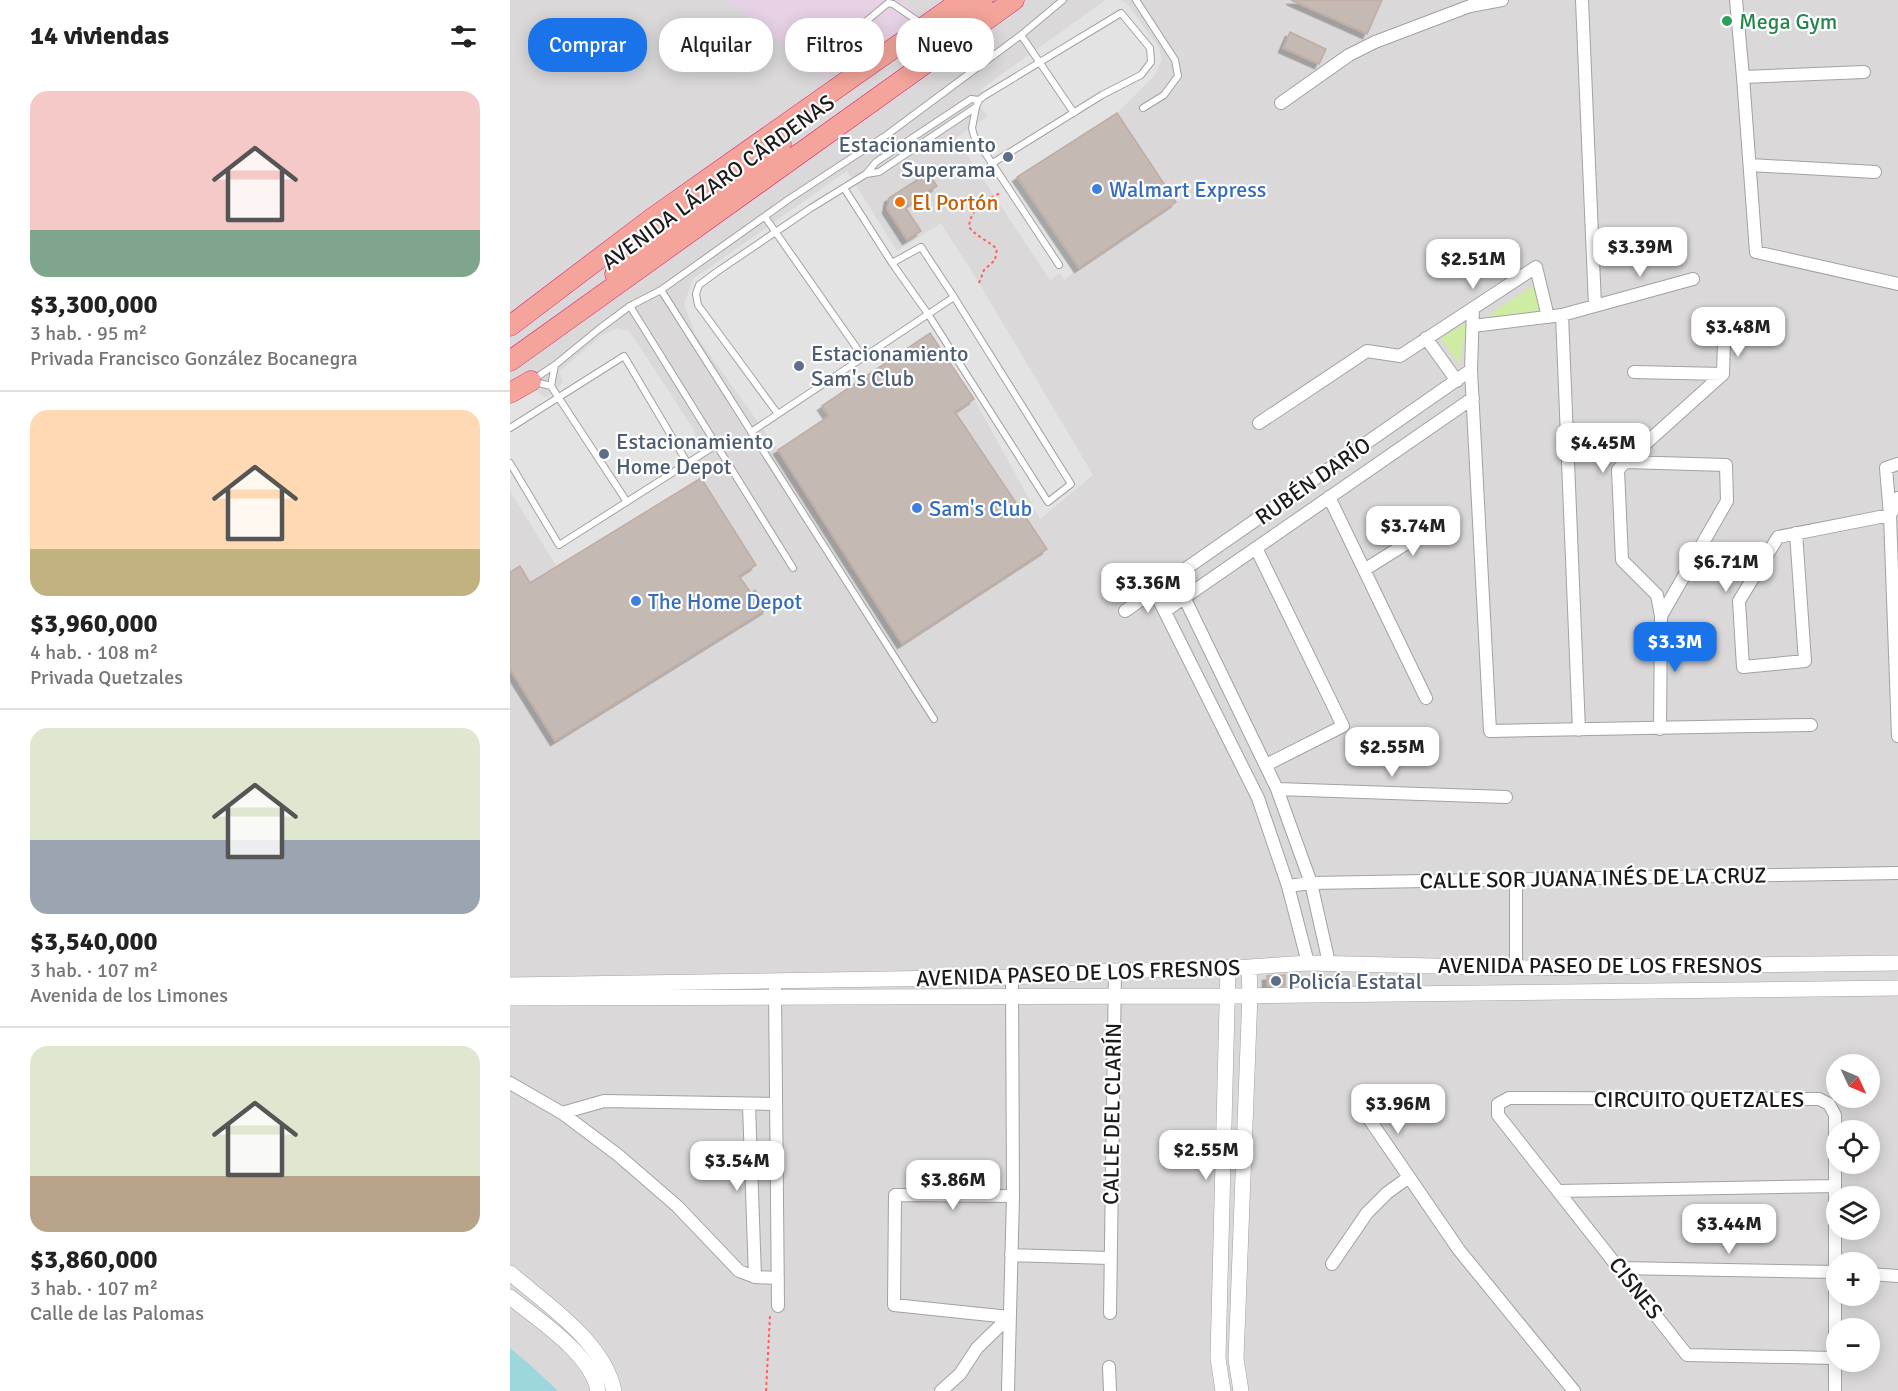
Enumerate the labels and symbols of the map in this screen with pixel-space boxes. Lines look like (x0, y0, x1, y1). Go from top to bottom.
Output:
place label: Mega Gym (1739, 8, 1837, 35)
marker: Mega Gym (1720, 14, 1734, 28)
street label: AVENIDA LÁZARO CÁRDENAS (596, 88, 840, 276)
place label: Estacionamiento Superama (839, 131, 996, 183)
marker: Estacionamiento Superama (1001, 150, 1015, 164)
place label: Walmart Express (1109, 176, 1266, 203)
marker: Walmart Express (1090, 182, 1104, 196)
place label: El Portón (912, 189, 999, 216)
marker: El Portón (893, 195, 907, 209)
pin: $3.39M (1591, 227, 1689, 278)
pin: $2.51M (1424, 239, 1522, 290)
pin: $3.48M (1689, 307, 1787, 358)
place label: Estacionamiento Sam's Club (811, 340, 968, 392)
marker: Estacionamiento Sam's Club (792, 359, 806, 373)
pin: $4.45M (1554, 423, 1652, 474)
place label: Estacionamiento Home Depot (616, 428, 773, 480)
street label: RUBÉN DARÍO (1250, 431, 1376, 531)
marker: Estacionamiento Home Depot (597, 447, 611, 461)
place label: Sam's Club (929, 495, 1032, 522)
marker: Sam's Club (910, 501, 924, 515)
pin: $3.74M (1364, 506, 1462, 557)
pin: $6.71M (1677, 542, 1775, 593)
pin: $3.36M (1099, 563, 1197, 614)
place label: The Home Depot (648, 588, 802, 615)
marker: The Home Depot (629, 594, 643, 608)
pin: $3.3M (1633, 622, 1717, 673)
pin: $2.55M (1343, 727, 1441, 778)
street label: CALLE SOR JUANA INÉS DE LA CRUZ (1419, 861, 1767, 895)
street label: AVENIDA PASEO DE LOS FRESNOS (1438, 952, 1762, 979)
street label: AVENIDA PASEO DE LOS FRESNOS (915, 954, 1241, 992)
place label: Policía Estatal (1288, 968, 1422, 995)
marker: Policía Estatal (1269, 974, 1283, 988)
street label: CALLE DEL CLARÍN (1097, 1023, 1127, 1205)
north arrow (1826, 1054, 1880, 1108)
pin: $3.96M (1349, 1084, 1447, 1135)
street label: CIRCUITO QUETZALES (1594, 1086, 1804, 1113)
pin: $2.55M (1157, 1130, 1255, 1181)
pin: $3.54M (688, 1141, 786, 1192)
pin: $3.86M (904, 1160, 1002, 1211)
pin: $3.44M (1680, 1204, 1778, 1255)
street label: CISNES (1603, 1251, 1669, 1325)

